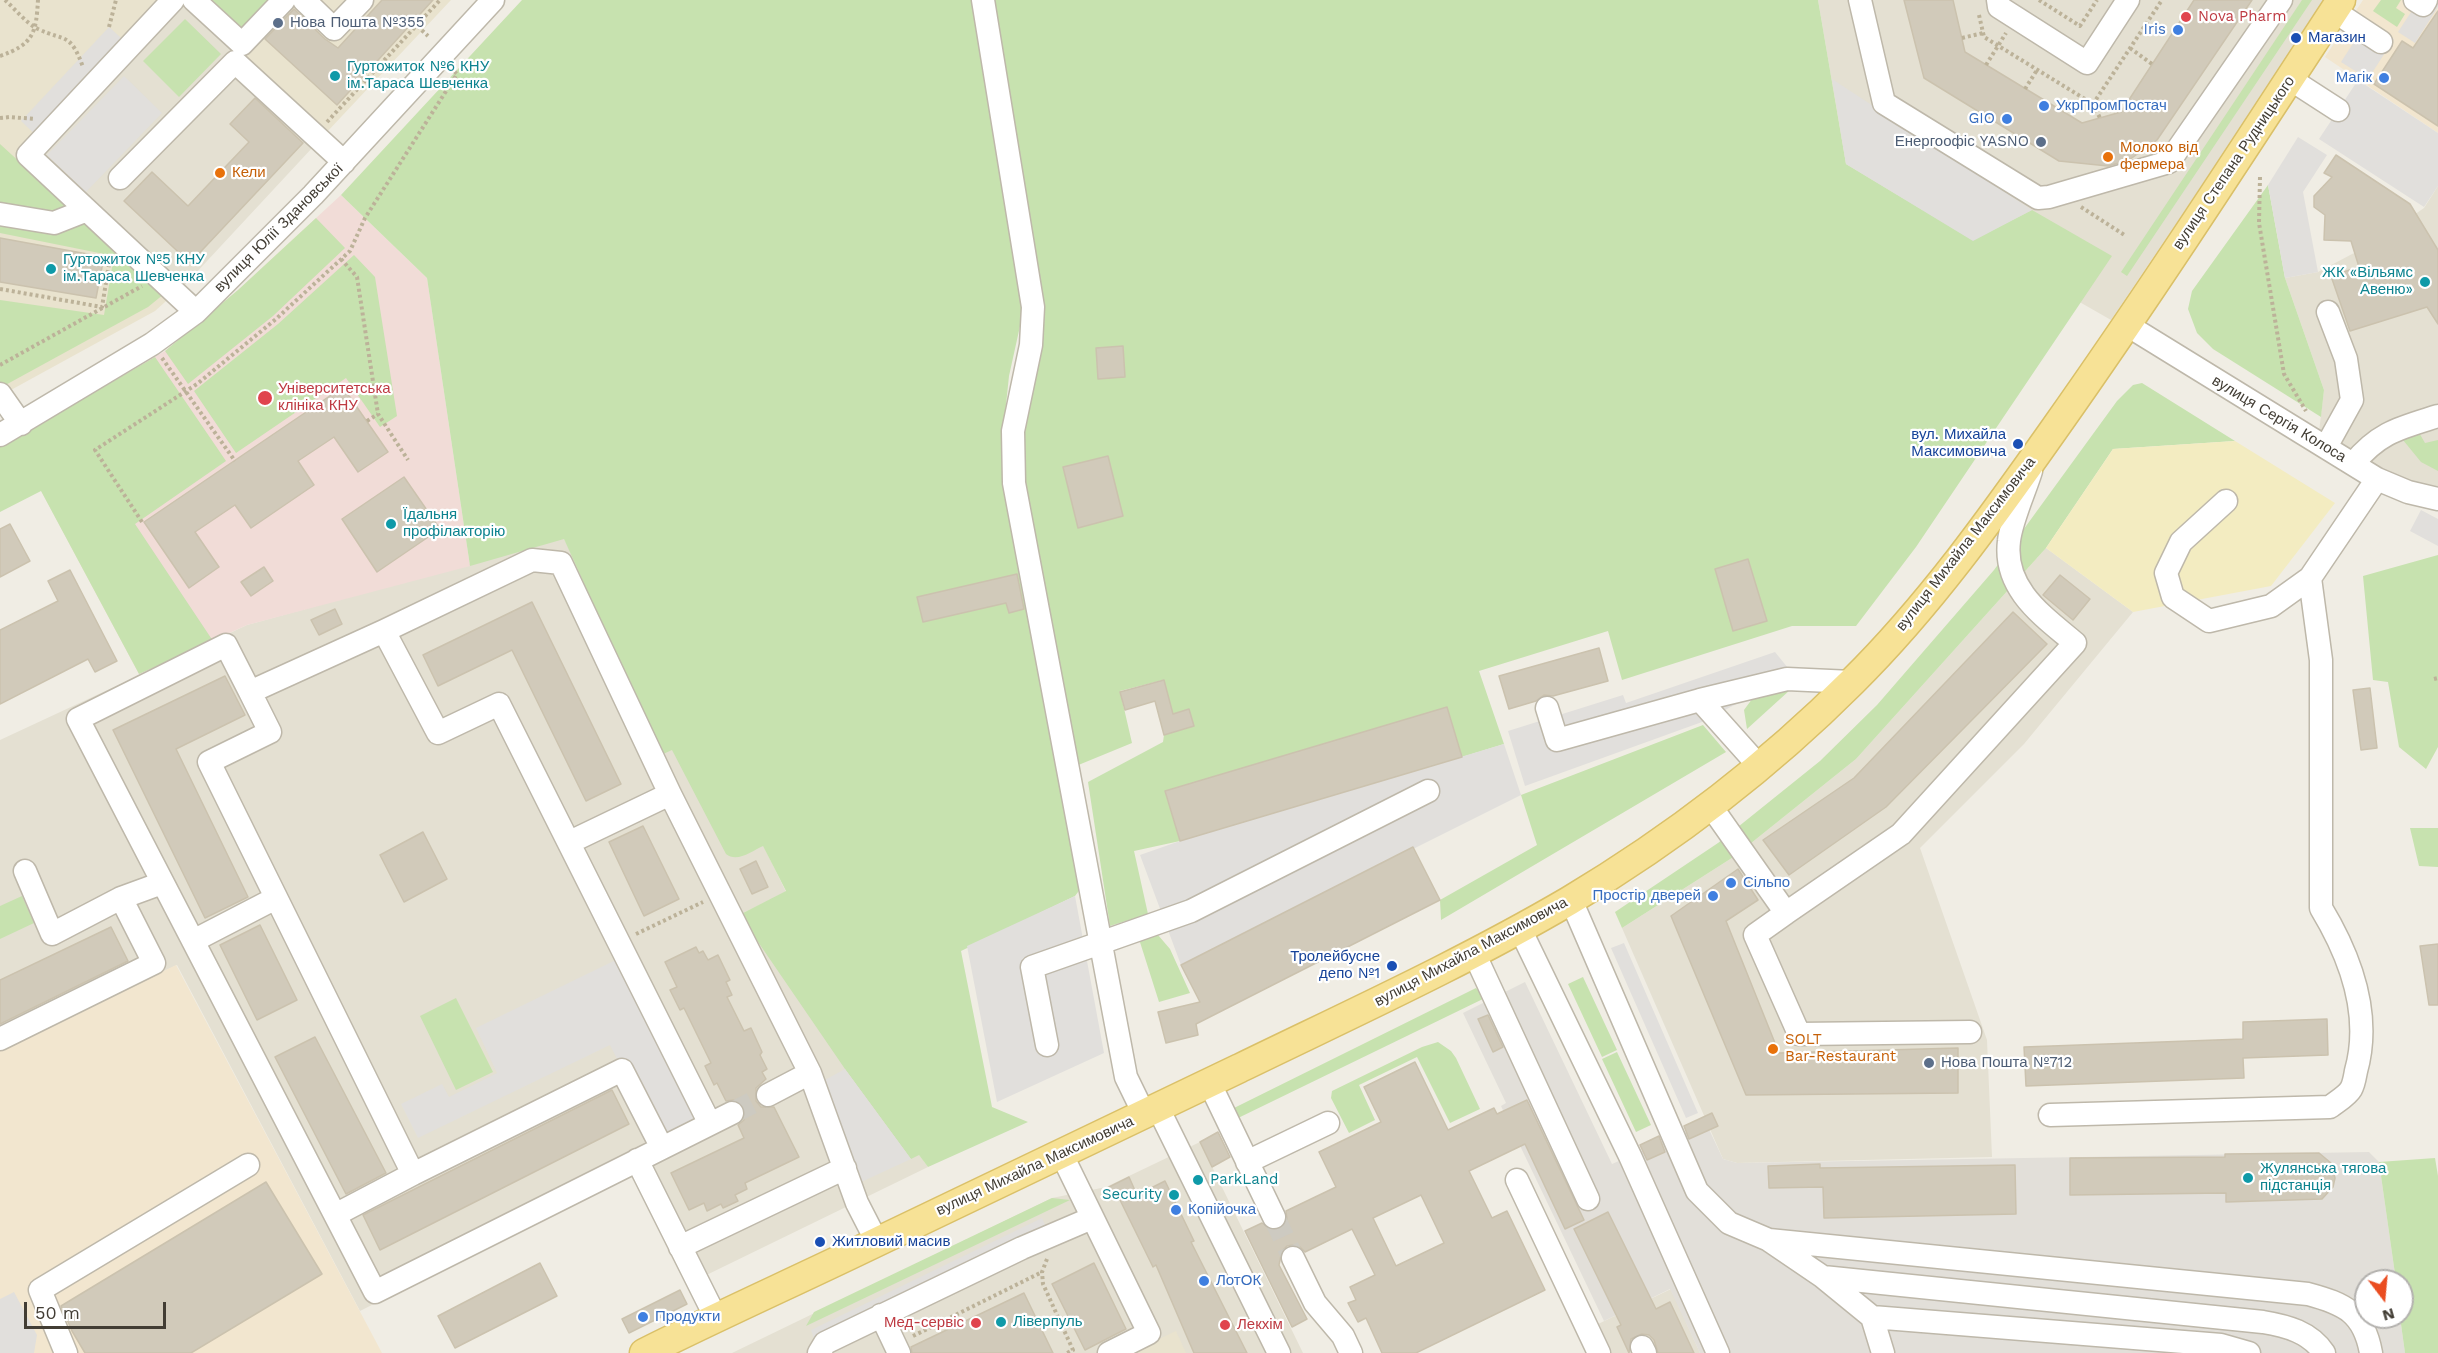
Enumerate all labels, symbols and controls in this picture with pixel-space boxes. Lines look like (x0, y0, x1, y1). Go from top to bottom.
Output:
place label: Nova Pharm (2198, 8, 2286, 26)
marker: Nova Pharm (2179, 10, 2193, 24)
place label: Нова Пошта №355 (290, 14, 424, 32)
marker: Нова Пошта №355 (271, 16, 285, 30)
place label: Iris (2144, 21, 2166, 39)
marker: Iris (2171, 23, 2185, 37)
place label: Магазин (2308, 29, 2366, 47)
marker: Магазин (2289, 31, 2303, 45)
place label: Гуртожиток №6 КНУ ім.Тараса Шевченка (347, 58, 489, 93)
marker: Гуртожиток №6 КНУ ім.Тараса Шевченка (328, 69, 342, 83)
place label: Магік (2336, 69, 2372, 87)
marker: Магік (2377, 71, 2391, 85)
street label: вулиця Степана Рудницького (2169, 73, 2299, 253)
place label: УкрПромПостач (2056, 97, 2167, 115)
marker: УкрПромПостач (2037, 99, 2051, 113)
place label: GIO (1968, 110, 1995, 128)
marker: GIO (2000, 112, 2014, 126)
place label: Енергоофіс YASNO (1895, 133, 2029, 151)
marker: Енергоофіс YASNO (2034, 135, 2048, 149)
place label: Молоко від фермера (2120, 139, 2198, 174)
marker: Молоко від фермера (2101, 150, 2115, 164)
street label: вулиця Юлії Здановської (211, 160, 347, 296)
place label: Кели (232, 164, 266, 182)
marker: Кели (213, 166, 227, 180)
place label: Гуртожиток №5 КНУ ім.Тараса Шевченка (63, 251, 205, 286)
marker: Гуртожиток №5 КНУ ім.Тараса Шевченка (44, 262, 58, 276)
place label: ЖК «Вільямс Авеню» (2322, 264, 2413, 299)
marker: ЖК «Вільямс Авеню» (2418, 275, 2432, 289)
street label: вулиця Сергія Колоса (2209, 372, 2349, 466)
place label: Університетська клініка КНУ (278, 380, 391, 415)
marker: Університетська клініка КНУ (256, 389, 274, 407)
place label: вул. Михайла Максимовича (1911, 426, 2006, 461)
marker: вул. Михайла Максимовича (2011, 437, 2025, 451)
street label: вулиця Михайла Максимовича (1893, 453, 2039, 635)
place label: Їдальня профілакторію (403, 506, 505, 541)
marker: Їдальня профілакторію (384, 517, 398, 531)
place label: Сільпо (1743, 874, 1790, 892)
marker: Сільпо (1724, 876, 1738, 890)
place label: Простір дверей (1592, 887, 1701, 905)
marker: Простір дверей (1706, 889, 1720, 903)
street label: вулиця Михайла Максимовича (1372, 893, 1570, 1011)
place label: Тролейбусне депо №1 (1290, 948, 1380, 983)
marker: Тролейбусне депо №1 (1385, 959, 1399, 973)
place label: SOLT Bar-Restaurant (1785, 1031, 1896, 1066)
marker: SOLT Bar-Restaurant (1766, 1042, 1780, 1056)
place label: Нова Пошта №712 (1941, 1054, 2072, 1072)
marker: Нова Пошта №712 (1922, 1056, 1936, 1070)
street label: вулиця Михайла Максимовича (933, 1112, 1137, 1220)
place label: Жулянська тягова підстанція (2260, 1160, 2386, 1195)
place label: ParkLand (1210, 1171, 1278, 1189)
marker: Жулянська тягова підстанція (2241, 1171, 2255, 1185)
marker: ParkLand (1191, 1173, 1205, 1187)
place label: Security (1102, 1186, 1162, 1204)
marker: Security (1167, 1188, 1181, 1202)
place label: Копійочка (1188, 1201, 1256, 1219)
marker: Копійочка (1169, 1203, 1183, 1217)
place label: Житловий масив (832, 1233, 950, 1251)
marker: Житловий масив (813, 1235, 827, 1249)
north arrow (2354, 1269, 2414, 1329)
place label: ЛотОК (1216, 1272, 1261, 1290)
marker: ЛотОК (1197, 1274, 1211, 1288)
scale bar (27, 1290, 170, 1328)
text: 50 m (35, 1302, 80, 1323)
text: N (2380, 1304, 2397, 1326)
place label: Продукти (655, 1308, 720, 1326)
marker: Продукти (636, 1310, 650, 1324)
place label: Ліверпуль (1013, 1313, 1083, 1331)
place label: Мед-сервіс (884, 1314, 964, 1332)
marker: Ліверпуль (994, 1315, 1008, 1329)
marker: Мед-сервіс (969, 1316, 983, 1330)
place label: Лекхім (1237, 1316, 1283, 1334)
marker: Лекхім (1218, 1318, 1232, 1332)

